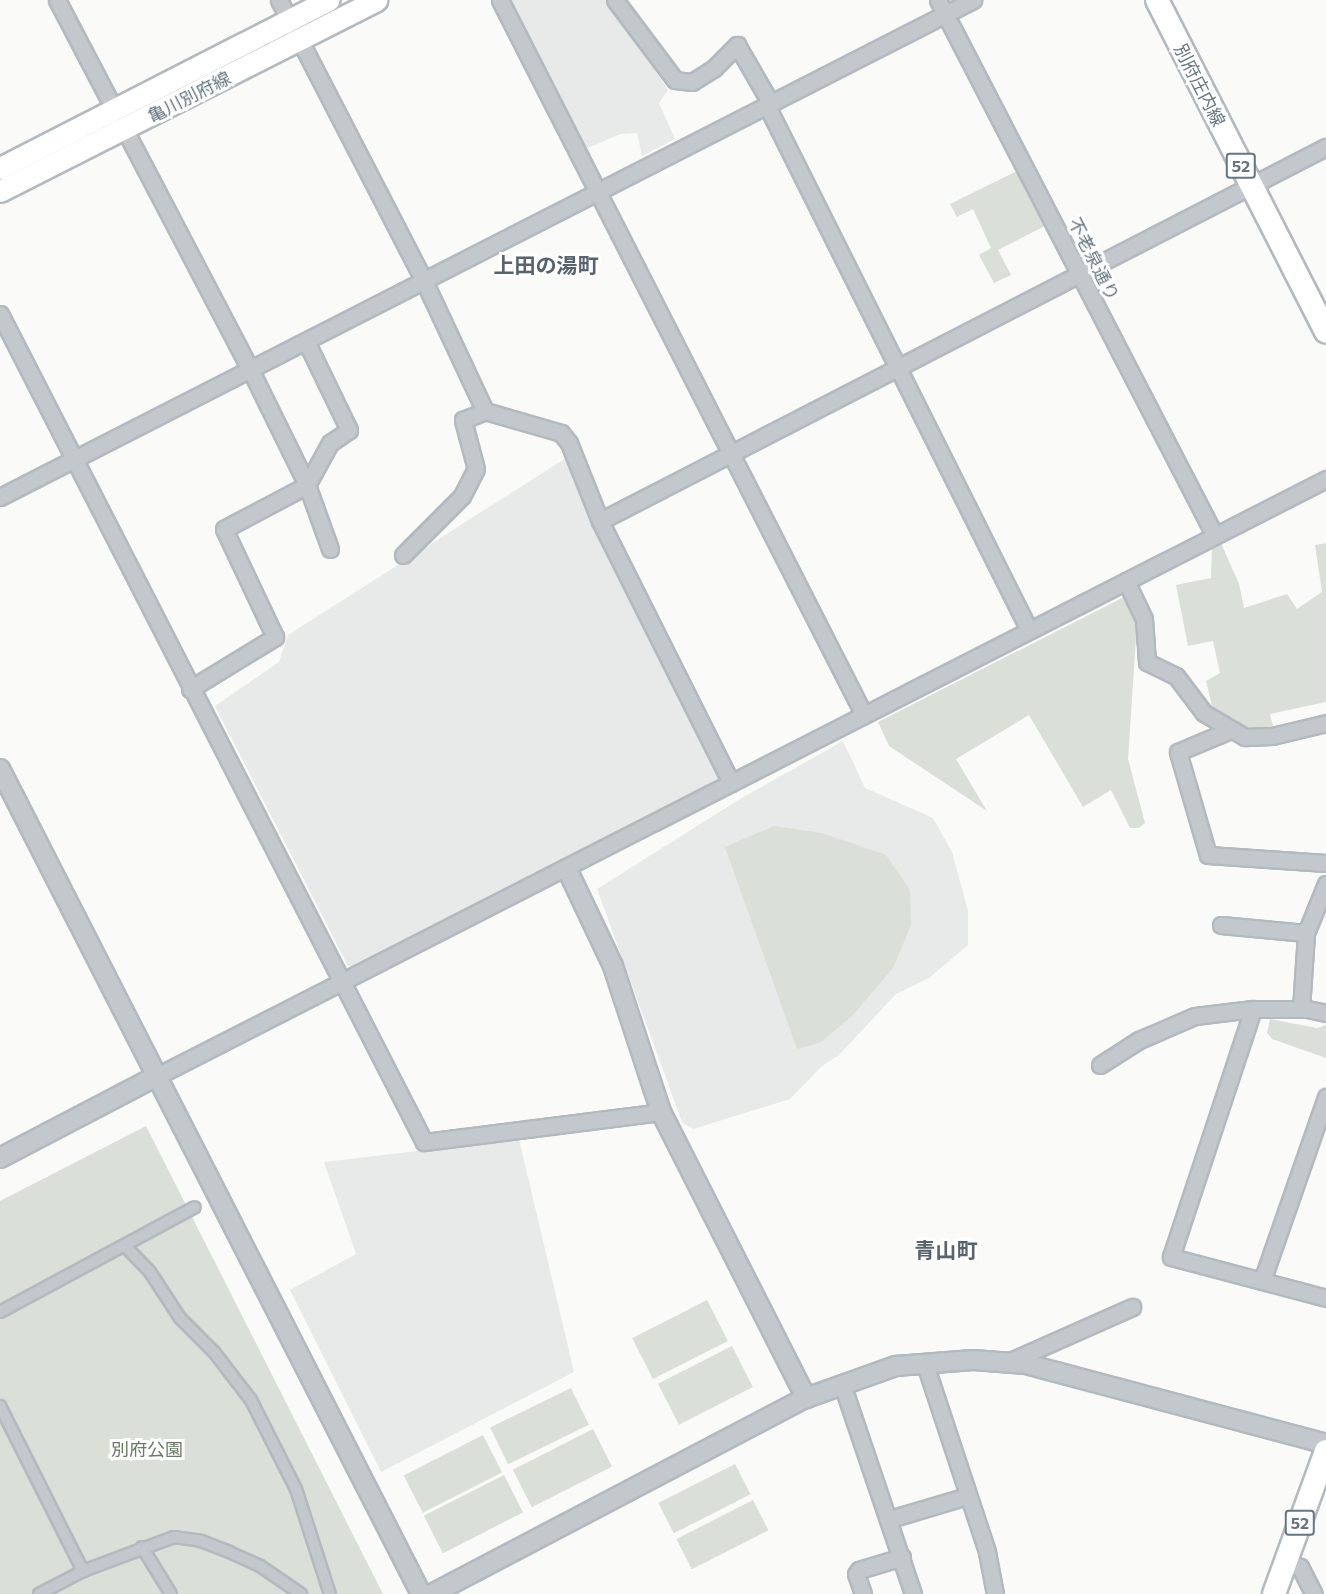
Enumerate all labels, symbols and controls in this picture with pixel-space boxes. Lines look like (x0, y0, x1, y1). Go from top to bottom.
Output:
street label: 別府庄内線 (1170, 40, 1230, 130)
street label: 亀川別府線 (144, 67, 234, 127)
road number: 52 (1224, 153, 1258, 179)
street label: 不老泉通り (1064, 214, 1124, 304)
district label: 上田の湯町 (494, 252, 598, 278)
district label: 青山町 (915, 1237, 977, 1263)
park label: 別府公園 (111, 1438, 183, 1460)
road number: 52 (1284, 1510, 1316, 1536)

